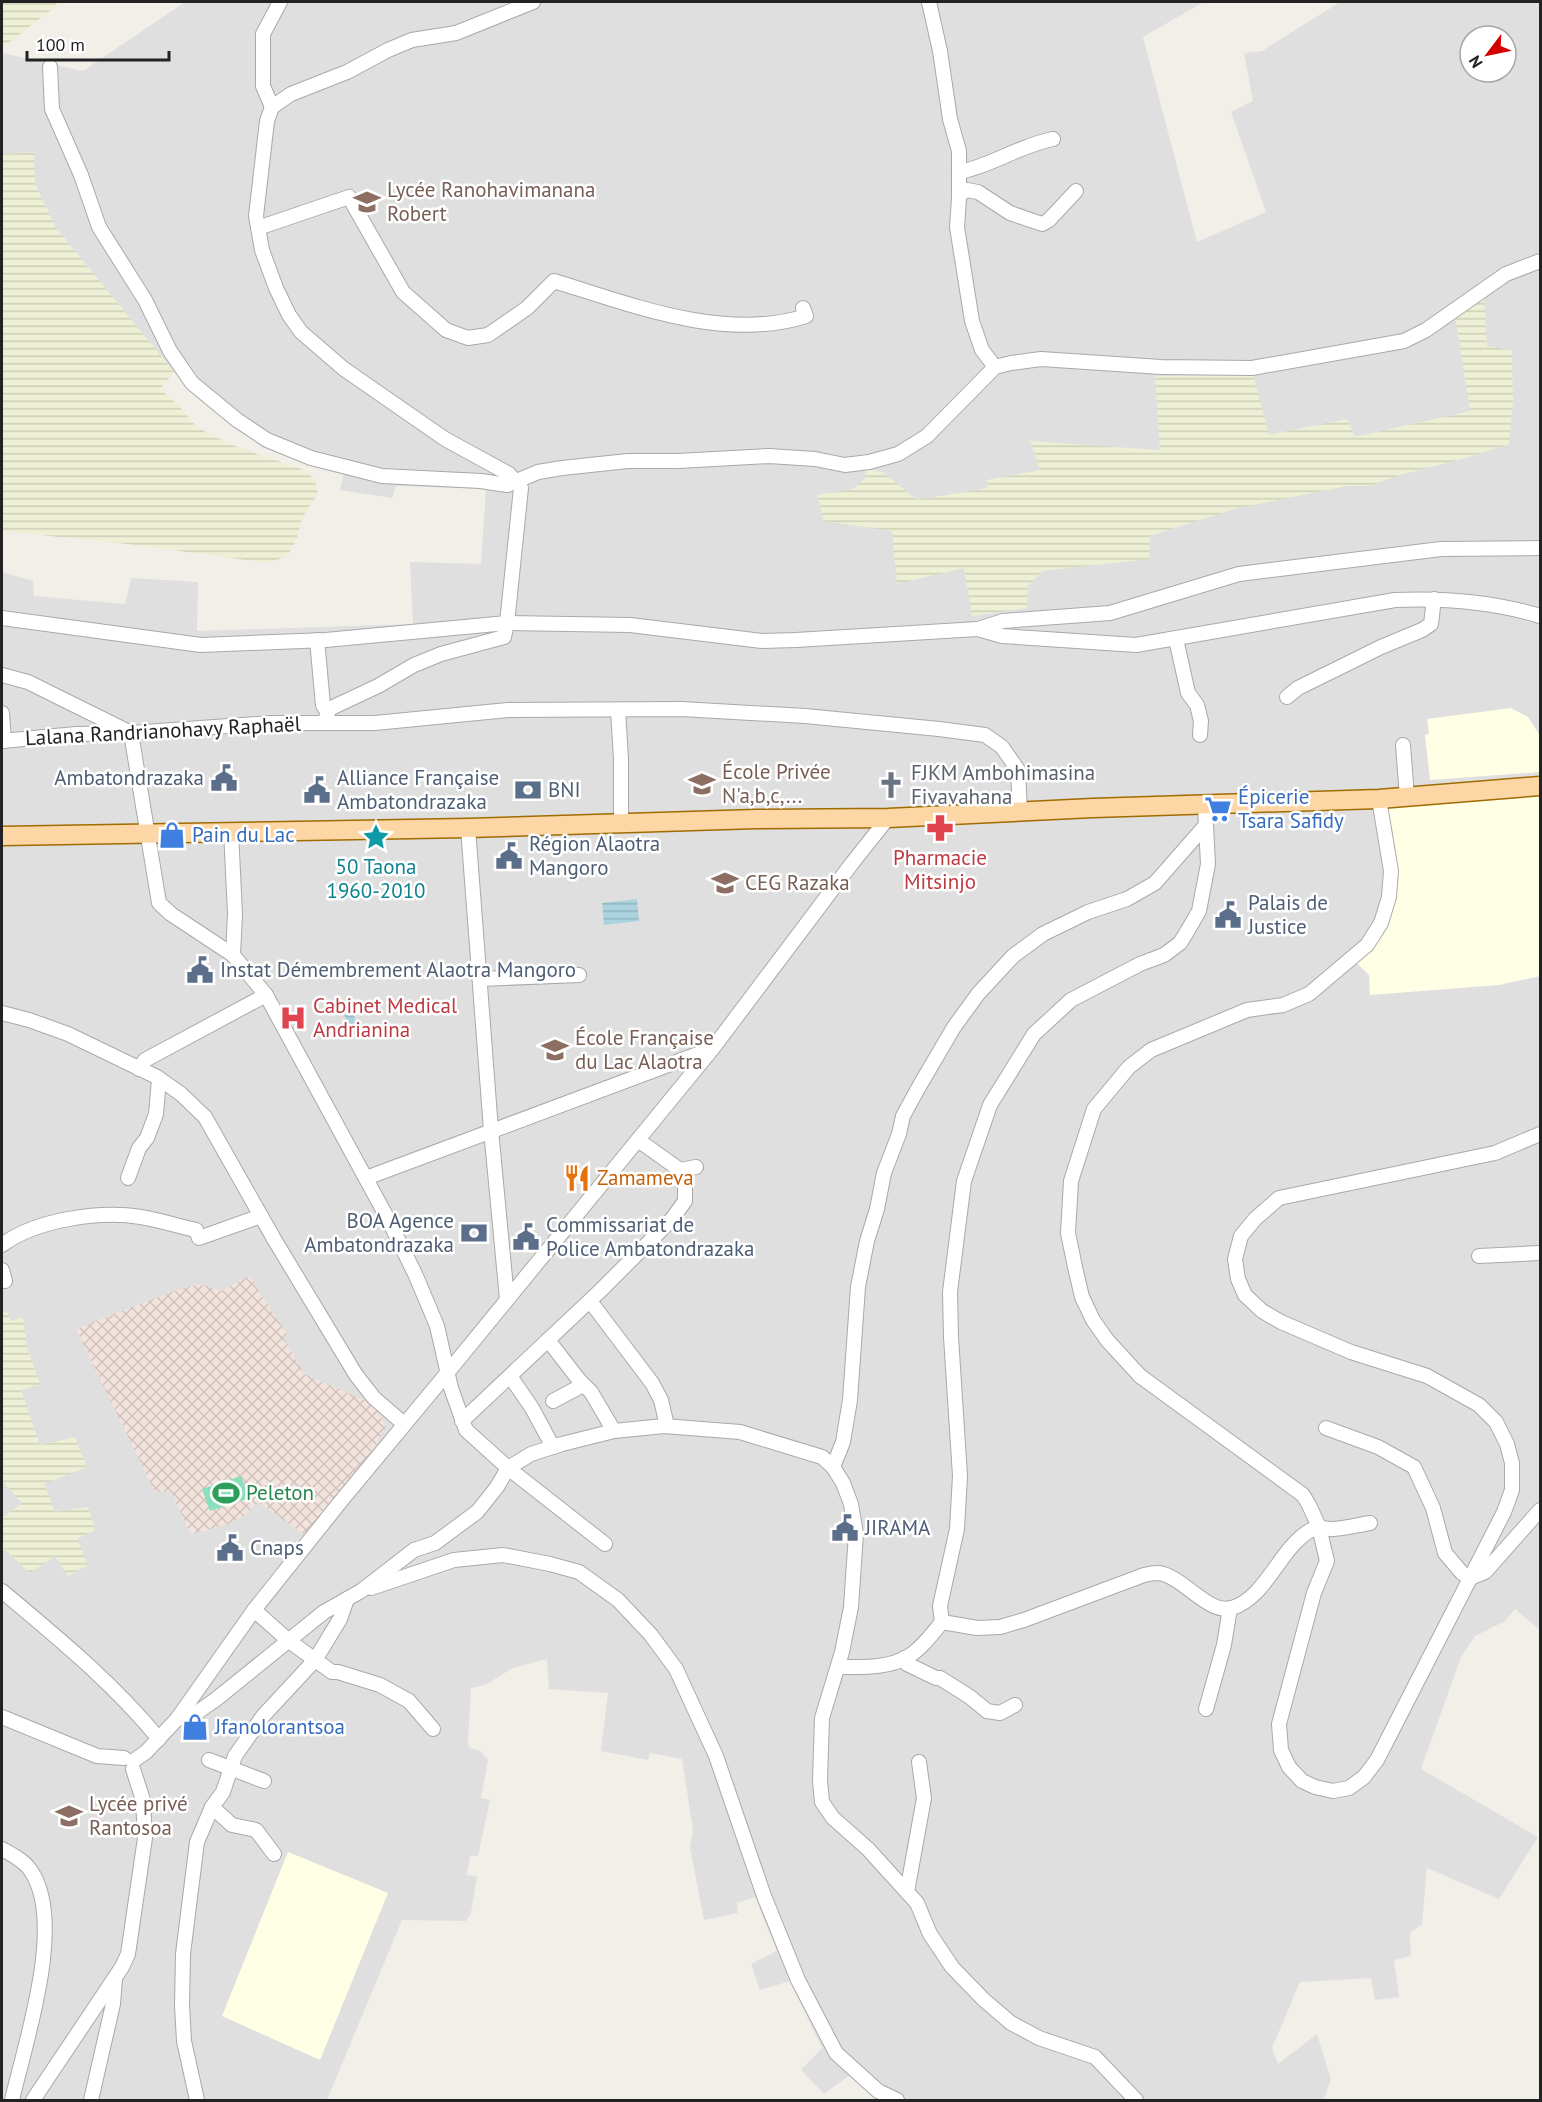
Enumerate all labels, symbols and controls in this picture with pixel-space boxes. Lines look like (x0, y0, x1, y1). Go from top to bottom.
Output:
scale bar (27, 24, 170, 62)
north arrow (1458, 24, 1518, 84)
text: 100 m (36, 33, 85, 56)
text: N (1464, 52, 1487, 72)
place label: Lycée Ranohavimanana Robert (387, 176, 595, 227)
school or university icon: Lycée Ranohavimanana Robert (352, 187, 382, 217)
street label: Lalana Randrianohavy Raphaël (25, 710, 301, 751)
place label: École Privée N'a,b,c,... (722, 758, 831, 809)
place label: FJKM Ambohimasina Fivavahana (911, 759, 1095, 810)
public building icon: Ambatondrazaka (209, 763, 239, 793)
place label: Ambatondrazaka (54, 764, 204, 791)
place label: Alliance Française Ambatondrazaka (337, 764, 499, 815)
school or university icon: École Privée N'a,b,c,... (687, 769, 717, 799)
church icon: FJKM Ambohimasina Fivavahana (876, 770, 906, 800)
public building icon: Alliance Française Ambatondrazaka (302, 775, 332, 805)
bank icon: BNI (513, 775, 543, 805)
place label: BNI (548, 776, 581, 803)
place label: Épicerie Tsara Safidy (1238, 783, 1344, 834)
supermarket icon: Épicerie Tsara Safidy (1203, 794, 1233, 824)
pharmacy icon: Pharmacie Mitsinjo (925, 813, 955, 843)
shop icon: Pain du Lac (157, 820, 187, 850)
place label: Pain du Lac (192, 821, 295, 848)
place icon: 50 Taona 1960-2010 (361, 822, 391, 852)
place label: Région Alaotra Mangoro (529, 830, 660, 881)
public building icon: Région Alaotra Mangoro (494, 841, 524, 871)
place label: Pharmacie Mitsinjo (893, 844, 987, 895)
place label: 50 Taona 1960-2010 (326, 853, 426, 904)
school or university icon: CEG Razaka (710, 868, 740, 898)
place label: CEG Razaka (745, 869, 850, 896)
place label: Palais de Justice (1247, 889, 1328, 940)
public building icon: Palais de Justice (1213, 900, 1243, 930)
public building icon: Instat Démembrement Alaotra Mangoro (185, 955, 215, 985)
place label: Instat Démembrement Alaotra Mangoro (220, 956, 576, 983)
place label: Cabinet Medical Andrianina (313, 992, 457, 1043)
hospital icon: Cabinet Medical Andrianina (278, 1003, 308, 1033)
place label: École Française du Lac Alaotra (575, 1024, 714, 1075)
school or university icon: École Française du Lac Alaotra (540, 1035, 570, 1065)
restaurant icon: Zamameva (562, 1163, 592, 1193)
place label: Zamameva (597, 1164, 694, 1191)
place label: BOA Agence Ambatondrazaka (304, 1207, 454, 1258)
place label: Commissariat de Police Ambatondrazaka (546, 1211, 754, 1262)
bank icon: BOA Agence Ambatondrazaka (459, 1218, 489, 1248)
public building icon: Commissariat de Police Ambatondrazaka (511, 1222, 541, 1252)
sports icon: Peleton (211, 1478, 241, 1508)
place label: Peleton (246, 1479, 314, 1506)
public building icon: JIRAMA (830, 1513, 860, 1543)
place label: JIRAMA (864, 1514, 931, 1541)
public building icon: Cnaps (215, 1533, 245, 1563)
place label: Cnaps (250, 1534, 304, 1561)
shop icon: Jfanolorantsoa (180, 1712, 210, 1742)
place label: Jfanolorantsoa (214, 1713, 345, 1740)
place label: Lycée privé Rantosoa (89, 1790, 188, 1841)
school or university icon: Lycée privé Rantosoa (54, 1801, 84, 1831)

